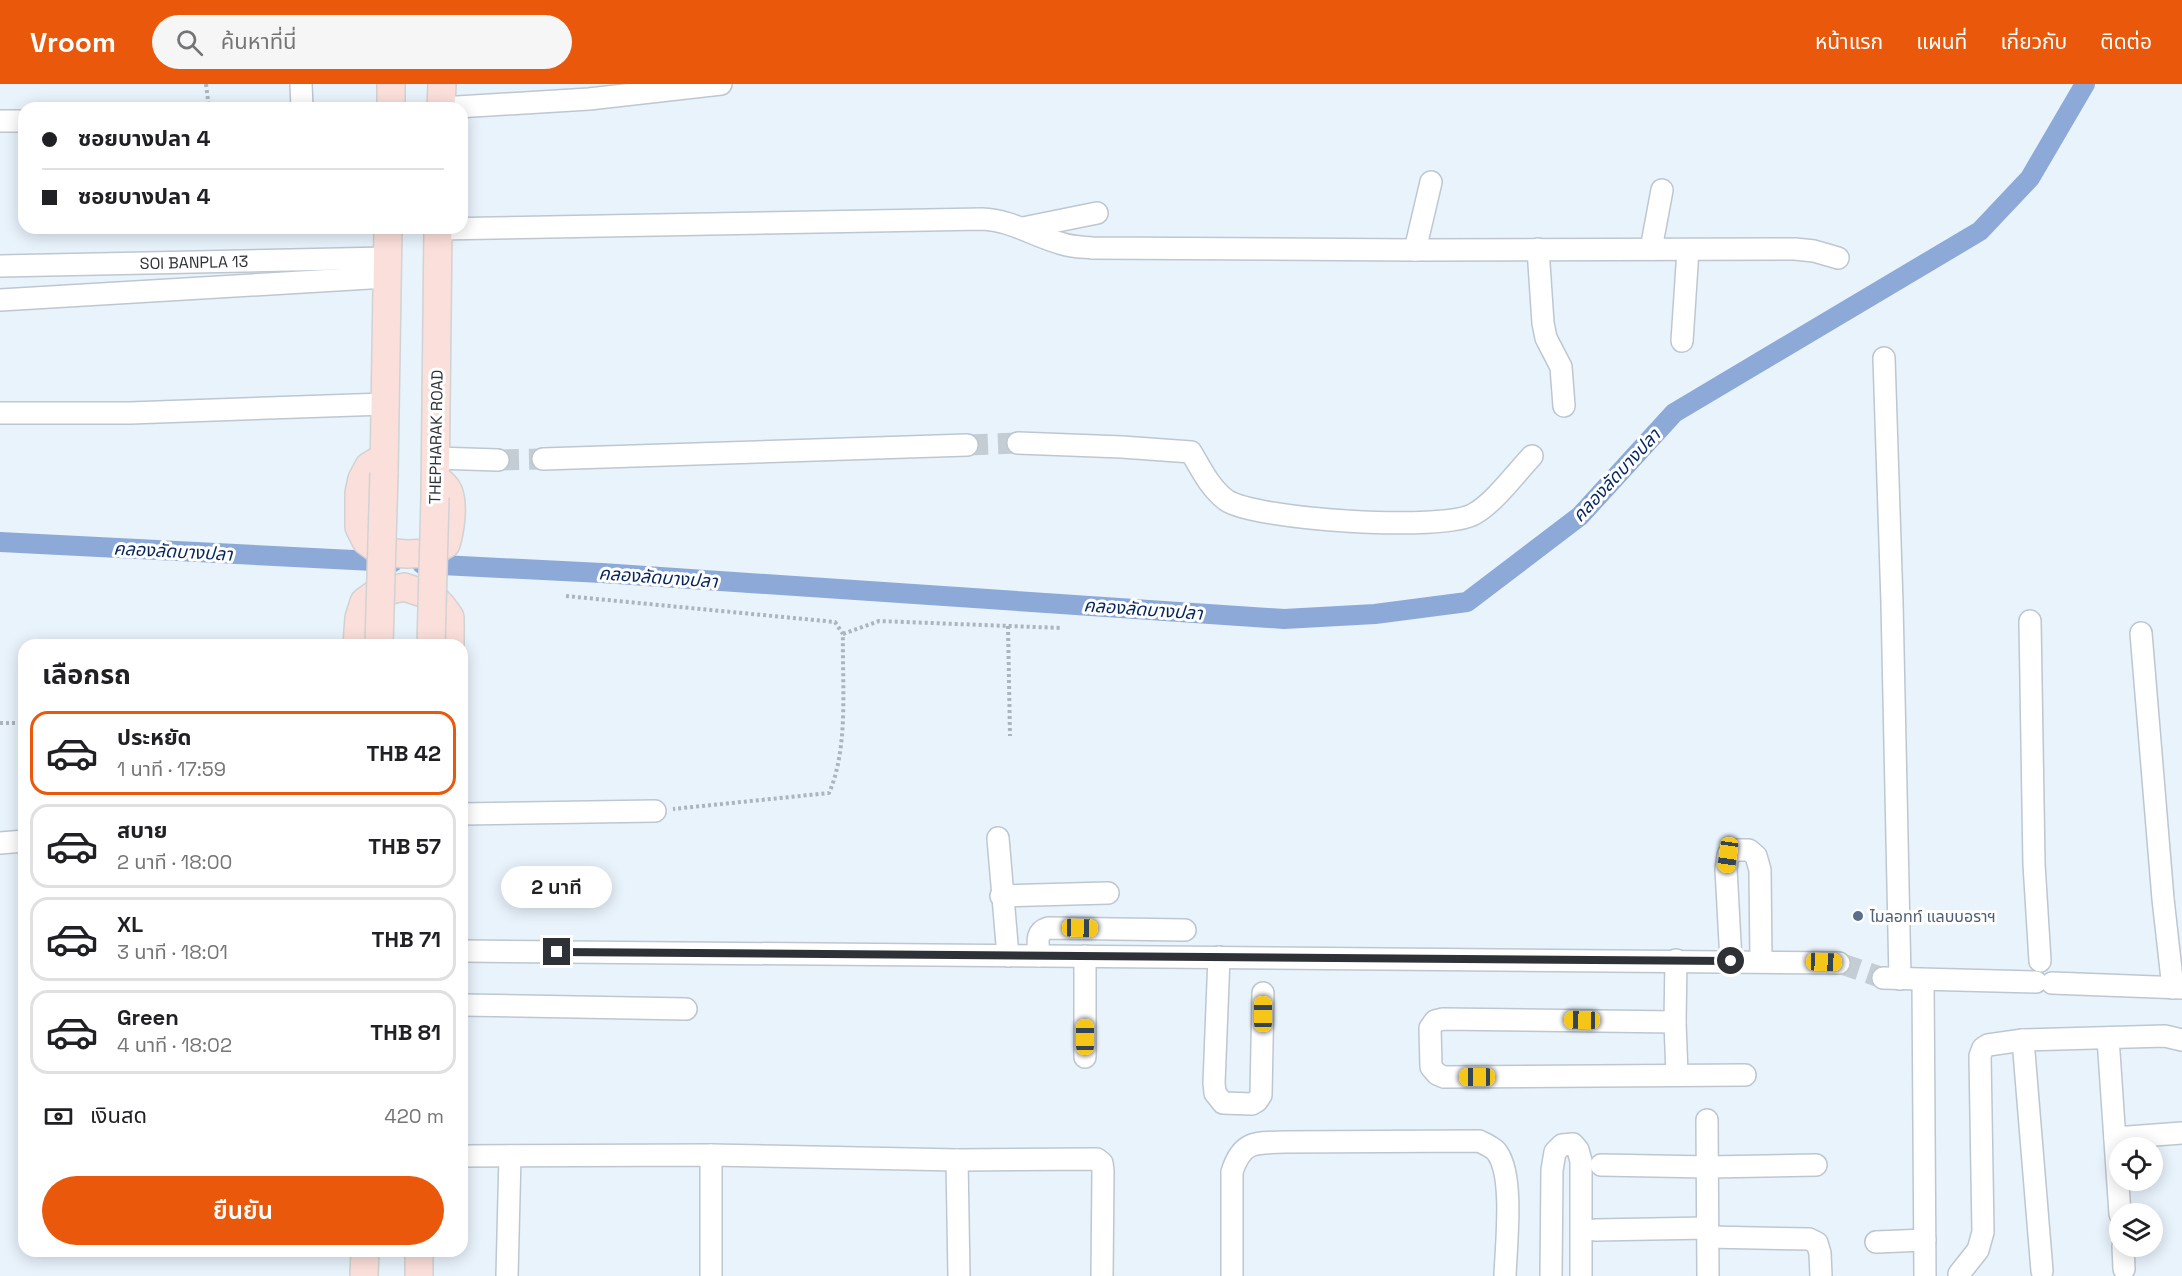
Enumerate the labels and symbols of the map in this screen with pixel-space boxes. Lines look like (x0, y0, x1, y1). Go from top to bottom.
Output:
street label: SOI BANPLA 13 (139, 250, 248, 274)
street label: THEPHARAK ROAD (424, 370, 448, 504)
water label: คลองลัดบางปลา (1567, 423, 1665, 526)
water label: คลองลัดบางปลา (113, 536, 234, 566)
water label: คลองลัดบางปลา (598, 561, 719, 593)
water label: คลองลัดบางปลา (1083, 593, 1204, 625)
car (1717, 836, 1739, 874)
callout: 2 นาที (502, 865, 612, 907)
place label: ไมลอทท์ แลบบอราฯ (1869, 906, 1996, 927)
marker: ไมลอทท์ แลบบอราฯ (1851, 909, 1865, 923)
car (1062, 919, 1098, 937)
route end (543, 938, 570, 965)
route start (1717, 947, 1744, 974)
car (1806, 952, 1842, 972)
car (1254, 996, 1272, 1032)
car (1564, 1011, 1600, 1029)
car (1076, 1019, 1094, 1055)
car (1459, 1068, 1495, 1086)

